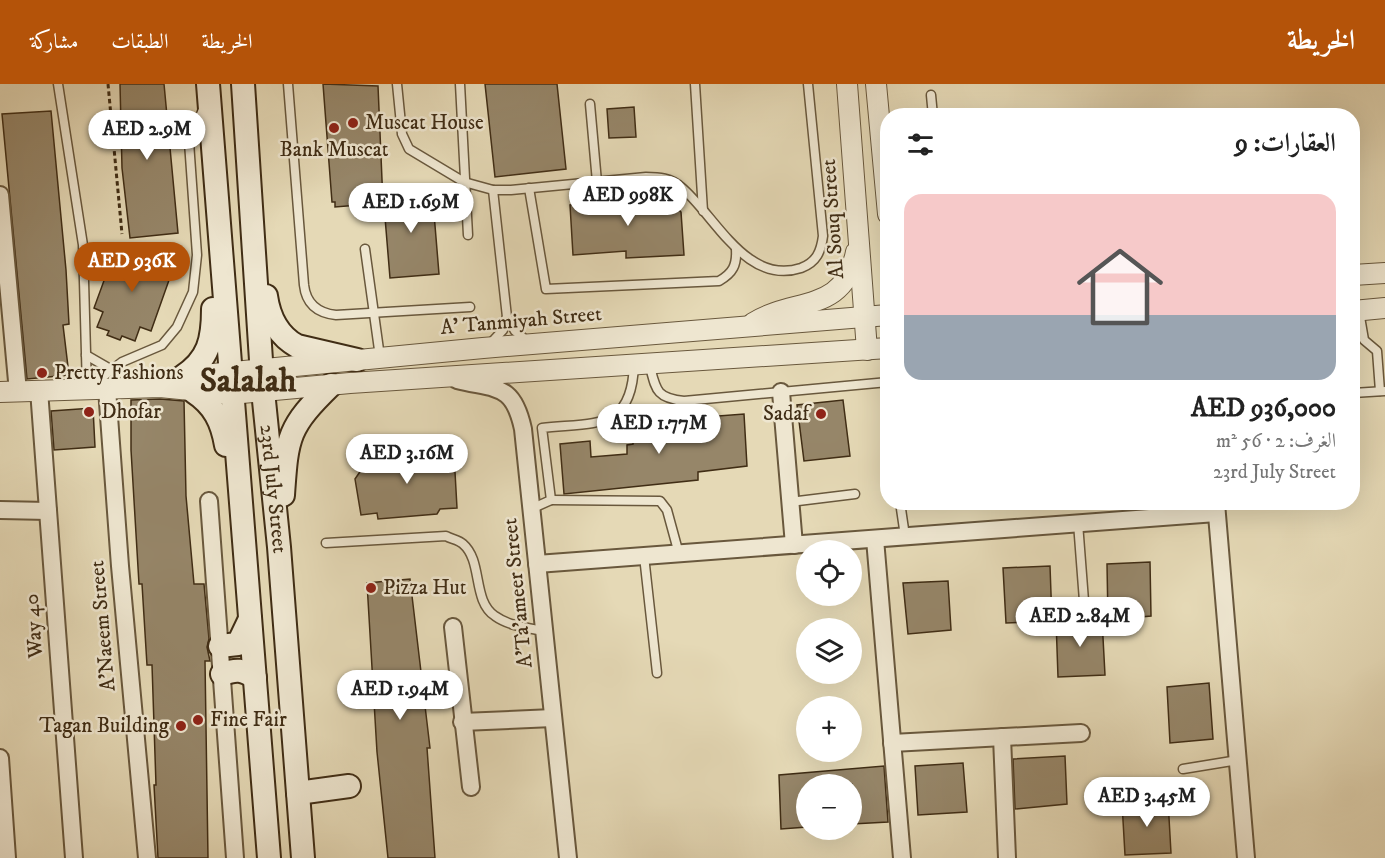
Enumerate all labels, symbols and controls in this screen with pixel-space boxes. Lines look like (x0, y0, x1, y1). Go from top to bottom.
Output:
text: الخريطة (1287, 23, 1355, 58)
text: مشاركة (30, 29, 78, 55)
text: الطبقات (111, 29, 168, 55)
text: الخريطة (201, 29, 253, 55)
pin: AED 2.9M (85, 110, 209, 161)
place label: Muscat House (365, 110, 484, 136)
marker: Muscat House (346, 116, 360, 130)
text: AED 2.9M (102, 117, 192, 142)
marker: Bank Muscat (327, 121, 341, 135)
text: العقارات: 9 (1235, 127, 1336, 160)
icon: filters (904, 128, 937, 161)
place label: Bank Muscat (280, 137, 389, 163)
street label: Al Souq Street (816, 158, 850, 280)
pin: AED 998K (566, 176, 690, 227)
pin: AED 1.69M (342, 183, 480, 234)
text: AED 998K (583, 183, 673, 208)
text: AED 1.69M (363, 190, 459, 215)
icon: home (1066, 233, 1174, 341)
pin: AED 936K (70, 242, 194, 293)
text: AED 936K (88, 249, 176, 274)
street label: A' Tanmiyah Street (439, 301, 603, 341)
place label: Pretty Fashions (54, 360, 183, 386)
district label: Salalah (200, 361, 297, 402)
marker: Pretty Fashions (35, 366, 49, 380)
text: AED 936,000 (1191, 392, 1336, 425)
place label: Dhofar (101, 399, 161, 425)
place label: Sadaf (763, 401, 812, 427)
pin: AED 1.77M (590, 404, 728, 455)
marker: Dhofar (82, 405, 96, 419)
marker: Sadaf (814, 407, 828, 421)
text: AED 1.77M (611, 411, 707, 436)
street label: 23rd July Street (254, 423, 292, 554)
text: الغرف: 2 · 56 m² (1216, 429, 1336, 454)
pin: AED 3.16M (338, 434, 476, 485)
text: AED 3.16M (360, 441, 454, 466)
text: 23rd July Street (1213, 460, 1336, 485)
street label: A'Ta'ameer Street (497, 517, 539, 669)
map controls (796, 540, 862, 840)
button: locate (796, 540, 862, 606)
street label: A'Naeem Street (84, 559, 122, 692)
place label: Pizza Hut (383, 575, 467, 601)
marker: Pizza Hut (364, 581, 378, 595)
street label: Way 40 (19, 593, 49, 660)
pin: AED 2.84M (1011, 597, 1149, 648)
text: AED 2.84M (1030, 604, 1130, 629)
button: layers (796, 618, 862, 684)
pin: AED 1.94M (331, 670, 469, 721)
text: AED 1.94M (351, 677, 449, 702)
button: + (796, 696, 862, 762)
place label: Fine Fair (210, 707, 287, 733)
place label: Tagan Building (39, 713, 170, 739)
marker: Fine Fair (191, 713, 205, 727)
marker: Tagan Building (174, 719, 188, 733)
button: − (796, 774, 862, 840)
pin: AED 3.45M (1078, 777, 1216, 828)
text: AED 3.45M (1098, 784, 1196, 809)

